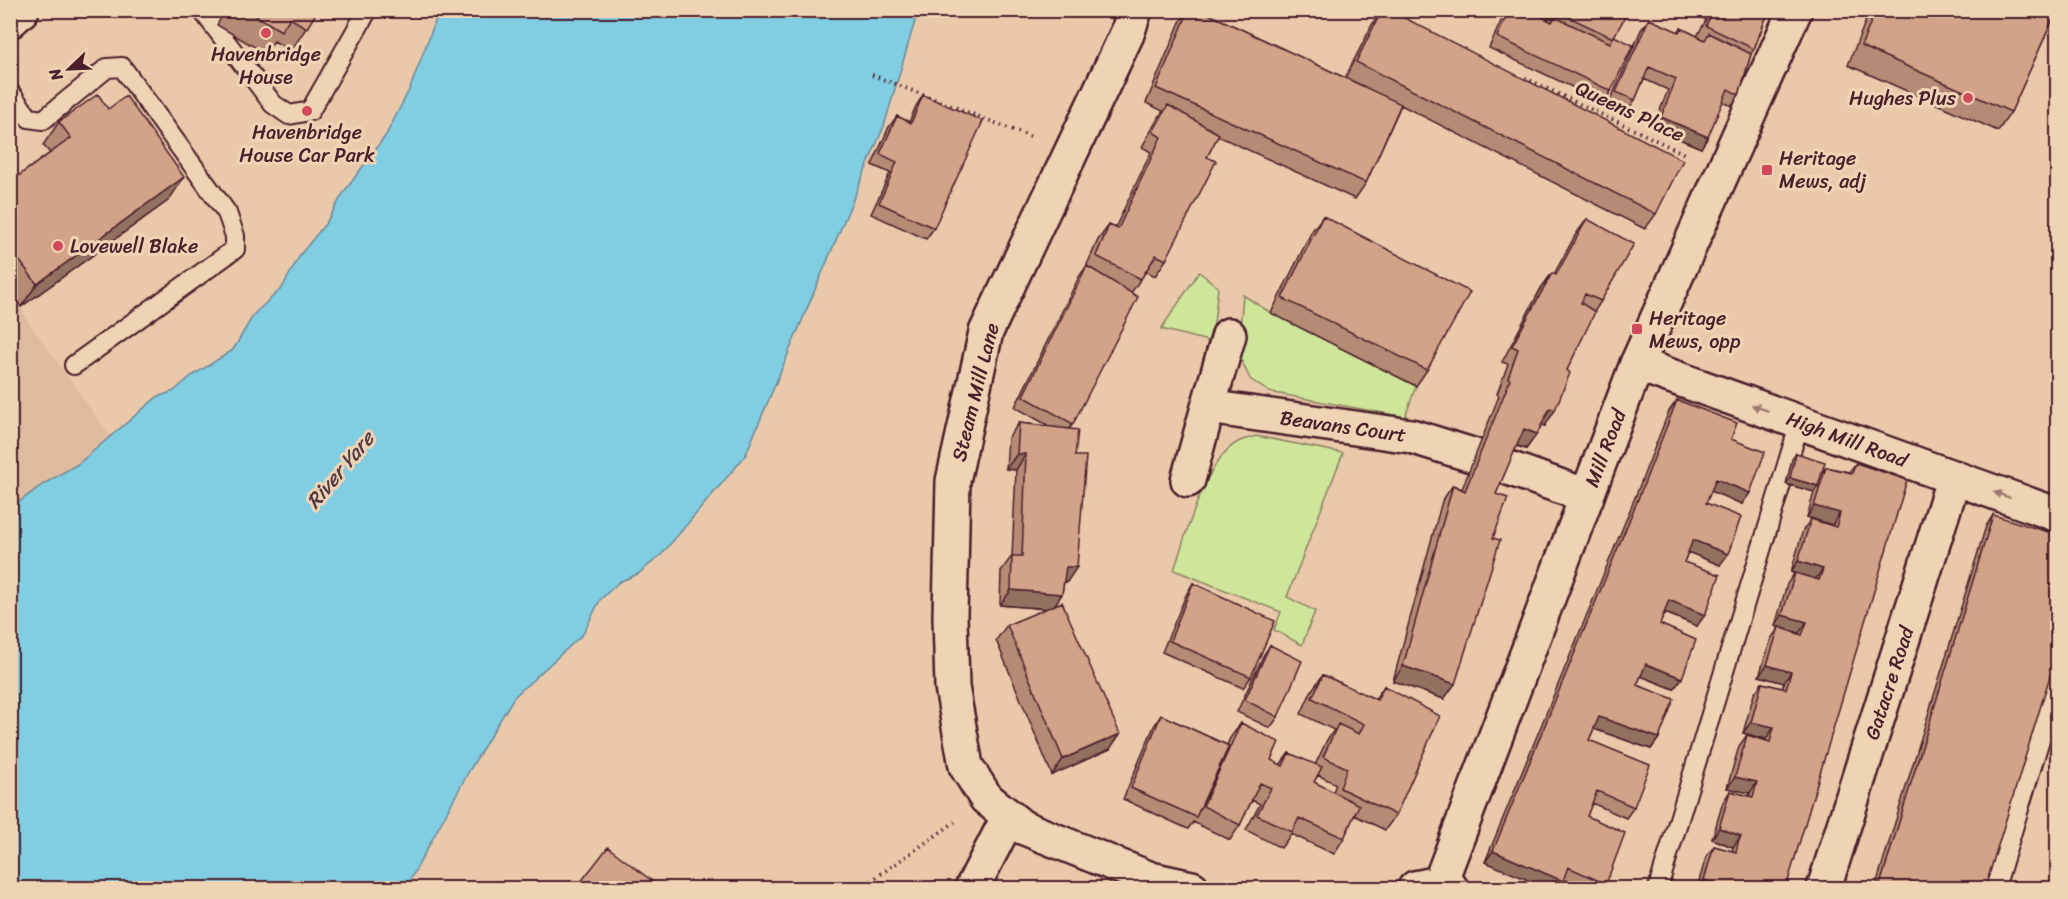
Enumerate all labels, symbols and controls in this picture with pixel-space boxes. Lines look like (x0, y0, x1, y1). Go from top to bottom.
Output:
marker: Havenbridge House (259, 26, 273, 40)
place label: Havenbridge House (211, 37, 321, 95)
north arrow (39, 39, 99, 99)
text: N (40, 63, 72, 86)
street label: Queens Place (1569, 71, 1690, 152)
place label: Hughes Plus (1849, 81, 1957, 116)
marker: Hughes Plus (1961, 91, 1975, 105)
marker: Havenbridge House Car Park (300, 104, 314, 118)
place label: Havenbridge House Car Park (239, 115, 375, 173)
place label: Heritage Mews, adj (1779, 141, 1867, 199)
marker: Heritage Mews, adj (1760, 163, 1774, 177)
place label: Lovewell Blake (70, 229, 198, 264)
marker: Lovewell Blake (51, 239, 65, 253)
place label: Heritage Mews, opp (1649, 301, 1741, 359)
street label: Steam Mill Lane (941, 319, 1010, 465)
marker: Heritage Mews, opp (1630, 322, 1644, 336)
street label: Beavans Court (1278, 400, 1408, 453)
street label: High Mill Road (1781, 401, 1914, 478)
one-way arrow (1750, 402, 1768, 412)
street label: Mill Road (1575, 403, 1637, 492)
water label: River Yare (296, 421, 386, 518)
one-way arrow (1993, 489, 2011, 499)
street label: Gatacre Road (1855, 621, 1925, 744)

